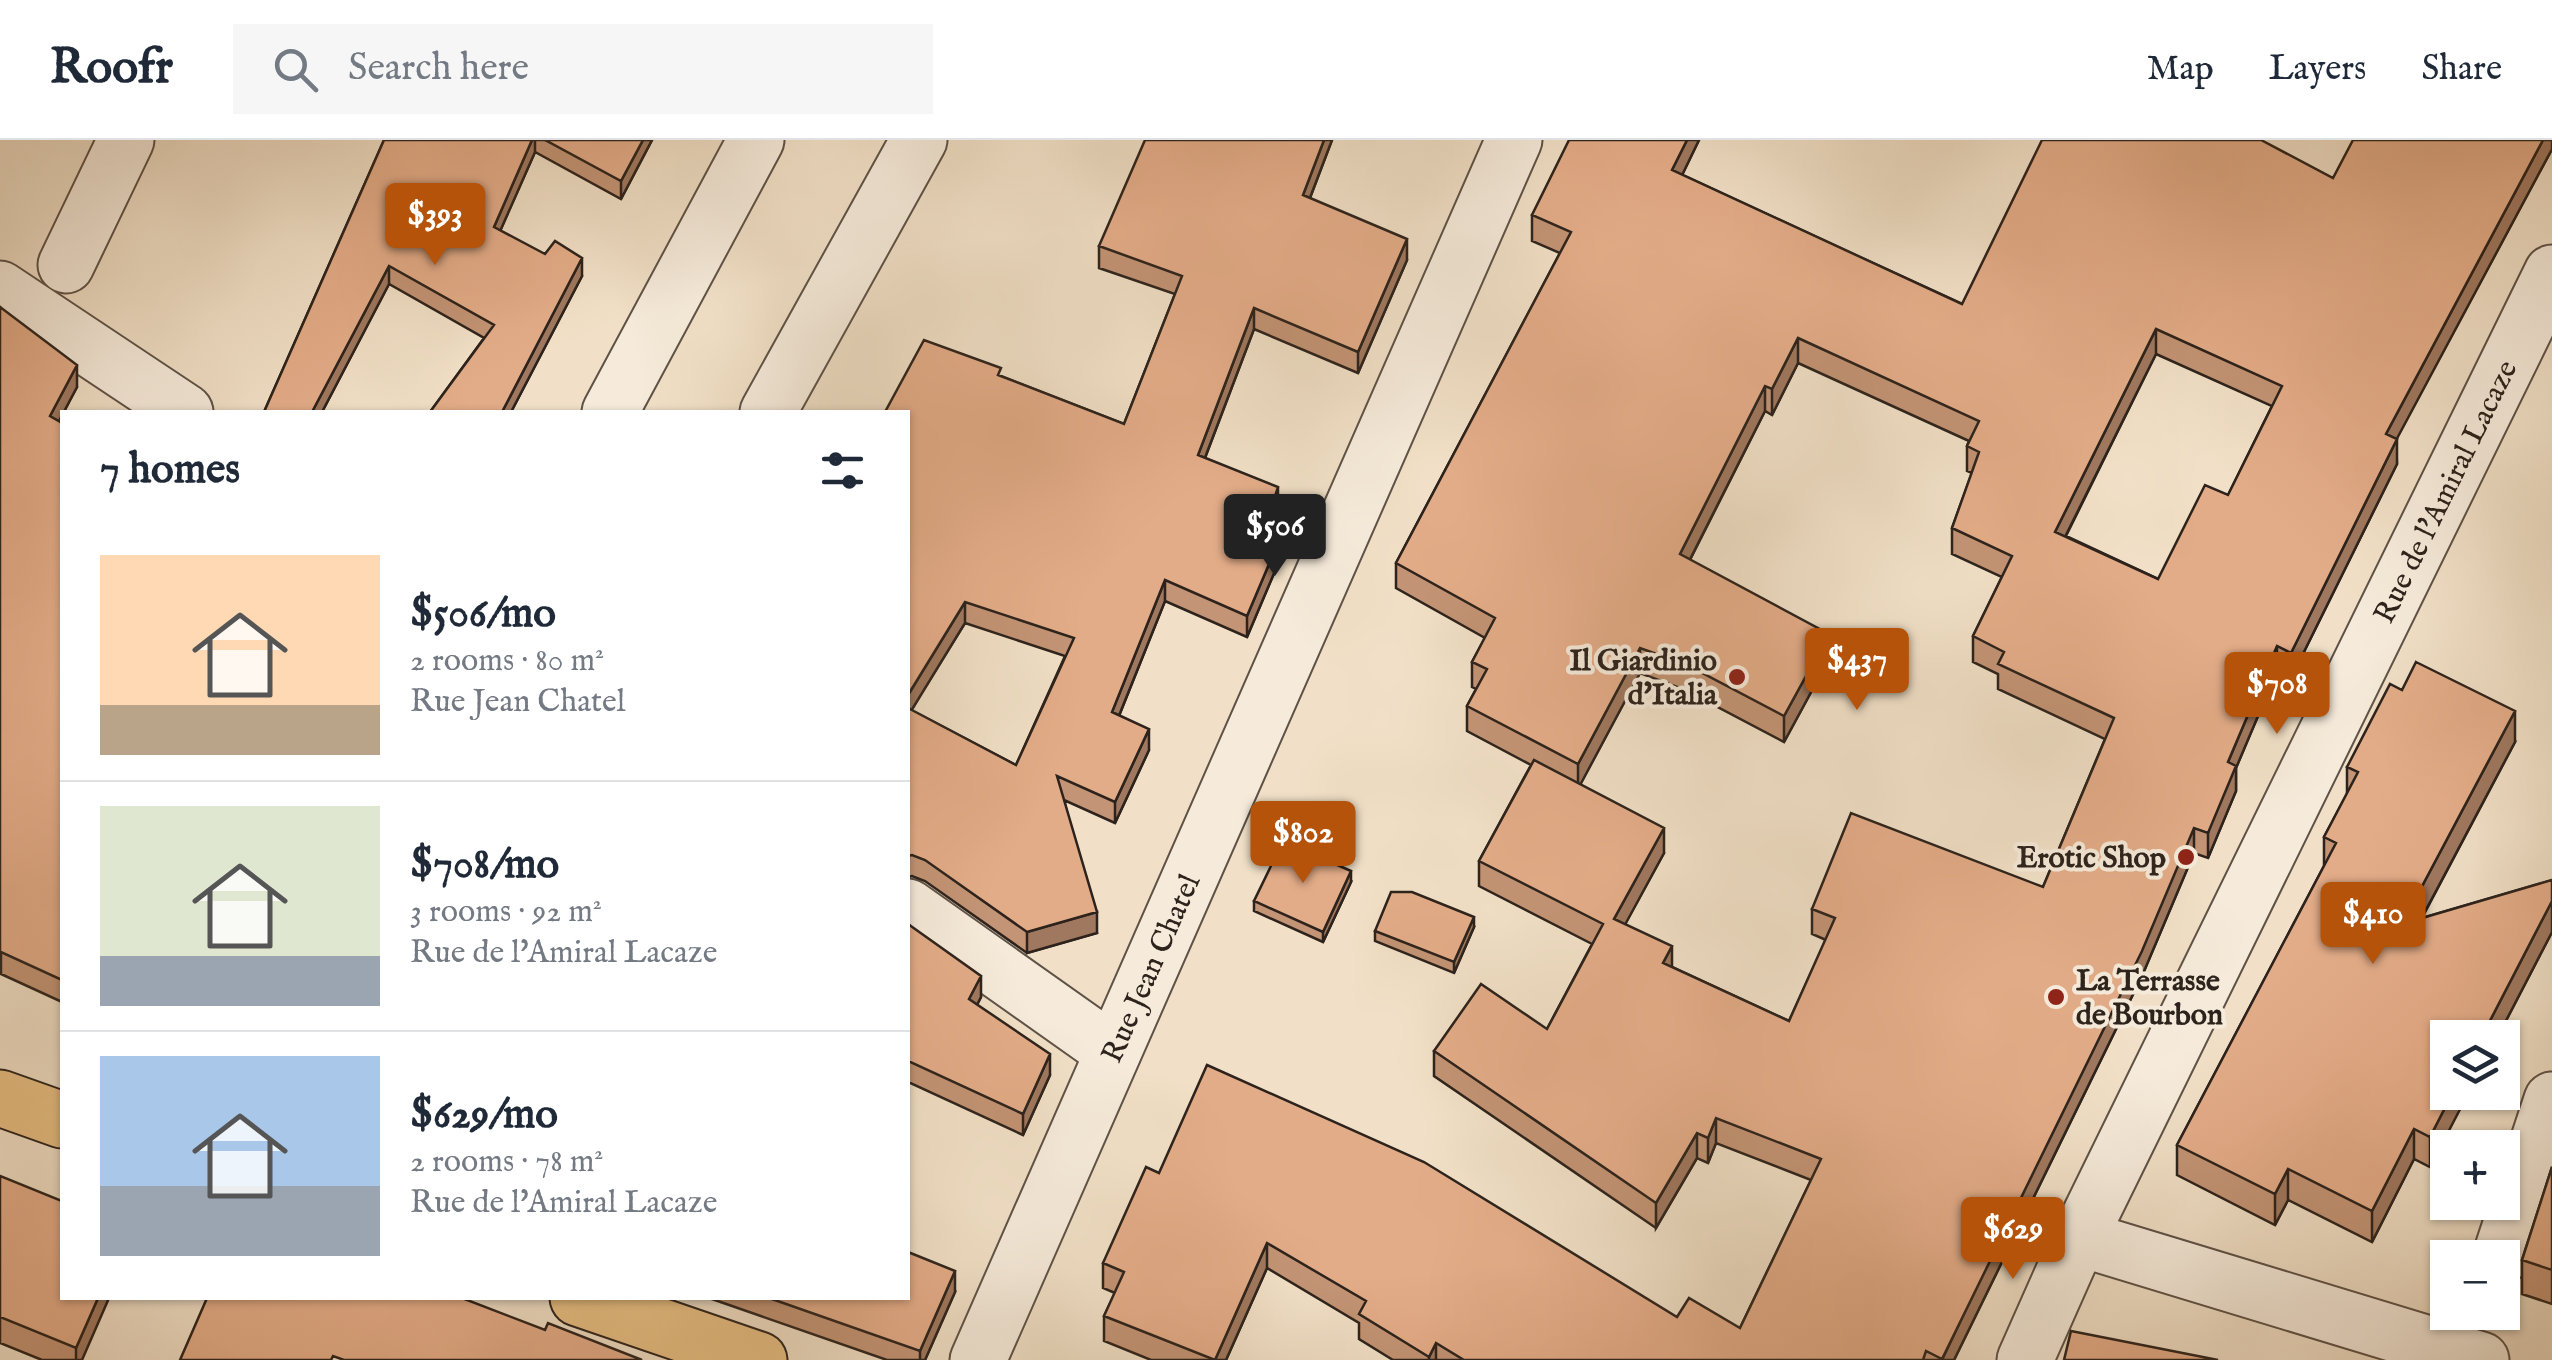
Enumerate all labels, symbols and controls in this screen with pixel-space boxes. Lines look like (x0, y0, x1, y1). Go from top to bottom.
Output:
search box (233, 24, 933, 114)
text: Roofr (50, 39, 173, 99)
icon: search (268, 42, 323, 97)
text: Search here (348, 45, 529, 93)
text: Map (2147, 47, 2214, 92)
text: Layers (2269, 47, 2366, 92)
text: Share (2421, 47, 2502, 92)
pin: $393 (376, 183, 494, 268)
text: $393 (407, 195, 463, 236)
street label: Rue de l'Amiral Lacaze (2366, 354, 2527, 630)
icon: filters (815, 443, 870, 498)
text: 7 homes (100, 444, 240, 497)
pin: $506 (1216, 494, 1334, 579)
text: $506 (1246, 506, 1304, 547)
text: $506/mo (410, 588, 556, 641)
icon: home (180, 595, 300, 715)
pin: $437 (1798, 628, 1916, 713)
text: $437 (1827, 640, 1887, 681)
text: 2 rooms · 80 m² (410, 641, 604, 682)
place label: Il Giardinio d'Italia (1569, 643, 1718, 715)
pin: $708 (2218, 652, 2336, 737)
text: $708 (2247, 664, 2307, 705)
marker: Il Giardinio d'Italia (1726, 666, 1748, 688)
text: Rue Jean Chatel (410, 682, 625, 723)
pin: $802 (1244, 801, 1362, 886)
text: $802 (1273, 813, 1334, 854)
text: $708/mo (410, 839, 559, 892)
place label: Erotic Shop (2017, 840, 2166, 878)
icon: home (180, 846, 300, 966)
marker: Erotic Shop (2175, 846, 2197, 868)
street label: Rue Jean Chatel (1094, 868, 1210, 1069)
pin: $410 (2314, 882, 2432, 967)
text: 3 rooms · 92 m² (410, 892, 602, 933)
text: $410 (2343, 894, 2403, 935)
text: Rue de l'Amiral Lacaze (410, 933, 717, 974)
place label: La Terrasse de Bourbon (2076, 963, 2223, 1035)
marker: La Terrasse de Bourbon (2045, 986, 2067, 1008)
map controls (2430, 1020, 2520, 1330)
button: layers (2430, 1020, 2520, 1110)
text: $629/mo (410, 1089, 558, 1142)
icon: home (180, 1096, 300, 1216)
button: + (2430, 1130, 2520, 1220)
text: 2 rooms · 78 m² (410, 1142, 603, 1183)
text: Rue de l'Amiral Lacaze (410, 1183, 717, 1224)
pin: $629 (1954, 1197, 2072, 1282)
text: $629 (1983, 1209, 2043, 1250)
button: − (2430, 1240, 2520, 1330)

